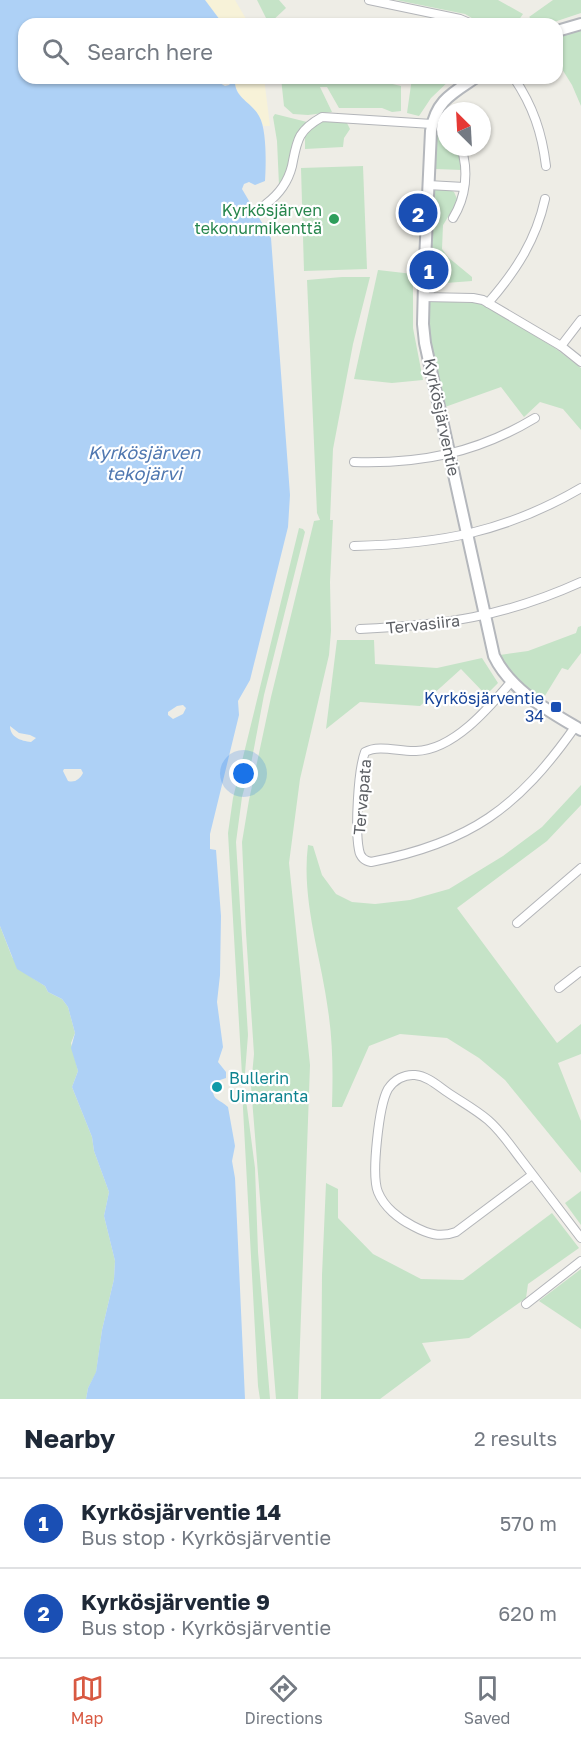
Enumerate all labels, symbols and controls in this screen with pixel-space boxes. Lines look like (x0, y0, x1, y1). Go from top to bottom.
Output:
search box (18, 18, 563, 84)
icon: search (39, 35, 72, 68)
text: Search here (87, 38, 213, 65)
north arrow (437, 102, 491, 156)
pin: 2 (398, 190, 438, 236)
place label: Kyrkösjärven tekonurmikenttä (194, 200, 322, 238)
marker: Kyrkösjärven tekonurmikenttä (327, 212, 341, 226)
pin: 1 (410, 248, 448, 292)
street label: Kyrkösjärventie (420, 356, 464, 478)
water label: Kyrkösjärven tekojärvi (88, 441, 201, 484)
street label: Tervasiira (385, 610, 461, 638)
place label: Kyrkösjärventie 34 (424, 688, 544, 726)
marker: Kyrkösjärventie 34 (549, 700, 563, 714)
street label: Tervapata (349, 758, 375, 836)
your location (229, 759, 258, 788)
place label: Bullerin Uimaranta (229, 1068, 308, 1106)
marker: Bullerin Uimaranta (210, 1080, 224, 1094)
text: Nearby (24, 1423, 115, 1454)
text: 2 results (474, 1426, 557, 1450)
text: Kyrkösjärventie 14 (81, 1498, 281, 1525)
text: 1 (38, 1511, 49, 1535)
text: 570 m (500, 1511, 557, 1535)
text: Bus stop · Kyrkösjärventie (81, 1525, 331, 1549)
text: Kyrkösjärventie 9 (81, 1588, 270, 1615)
text: 2 (37, 1601, 50, 1625)
text: 620 m (498, 1601, 557, 1625)
text: Bus stop · Kyrkösjärventie (81, 1615, 331, 1639)
tab: Map (71, 1672, 104, 1728)
tab: Directions (245, 1672, 323, 1728)
tab: Saved (464, 1672, 510, 1728)

